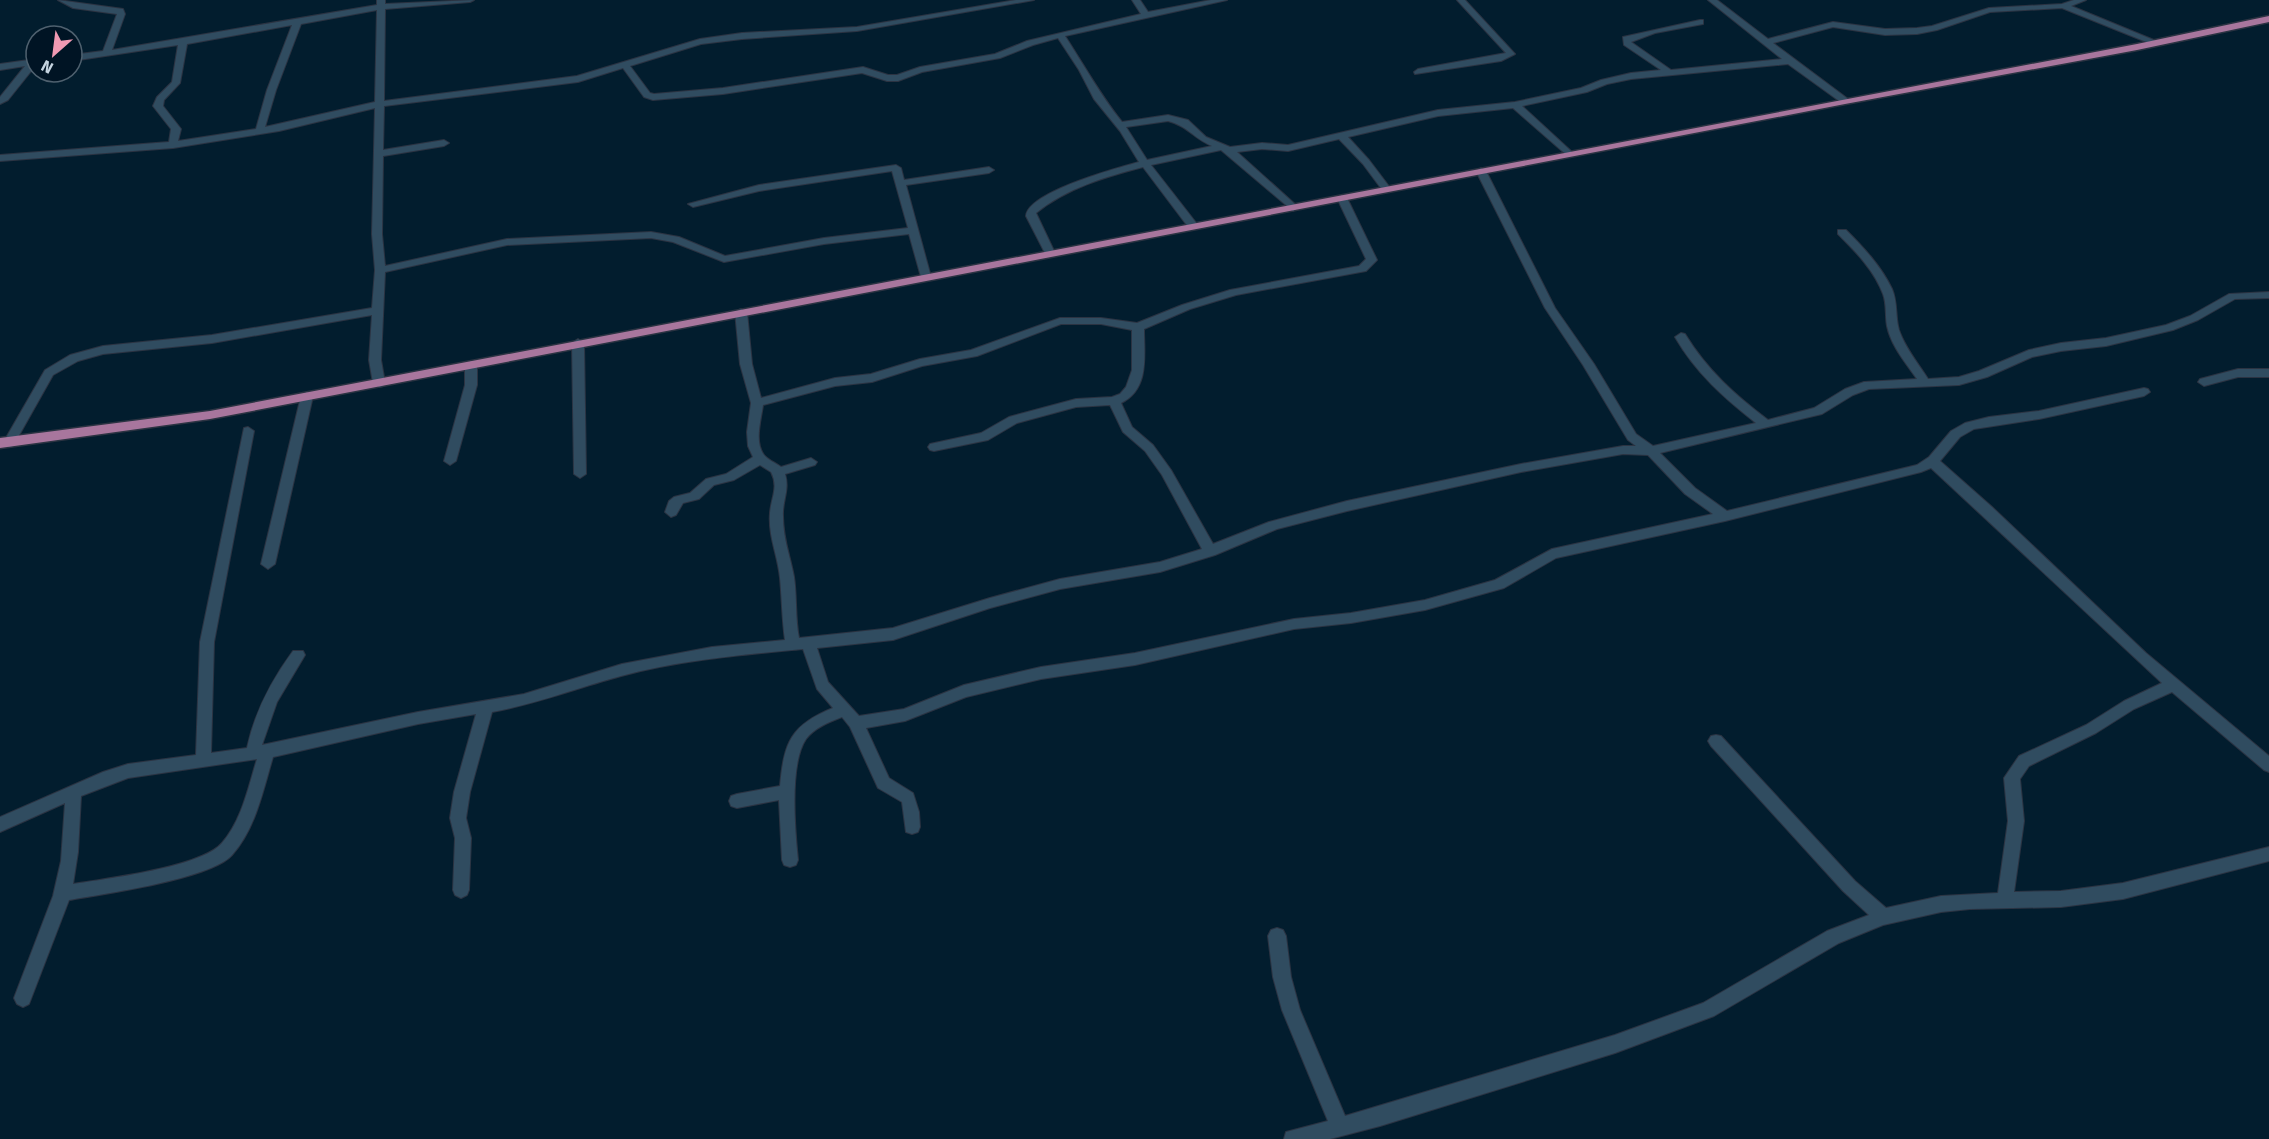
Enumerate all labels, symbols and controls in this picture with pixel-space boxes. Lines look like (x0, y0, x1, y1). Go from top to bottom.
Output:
north arrow (24, 24, 84, 84)
text: N (38, 56, 56, 78)

